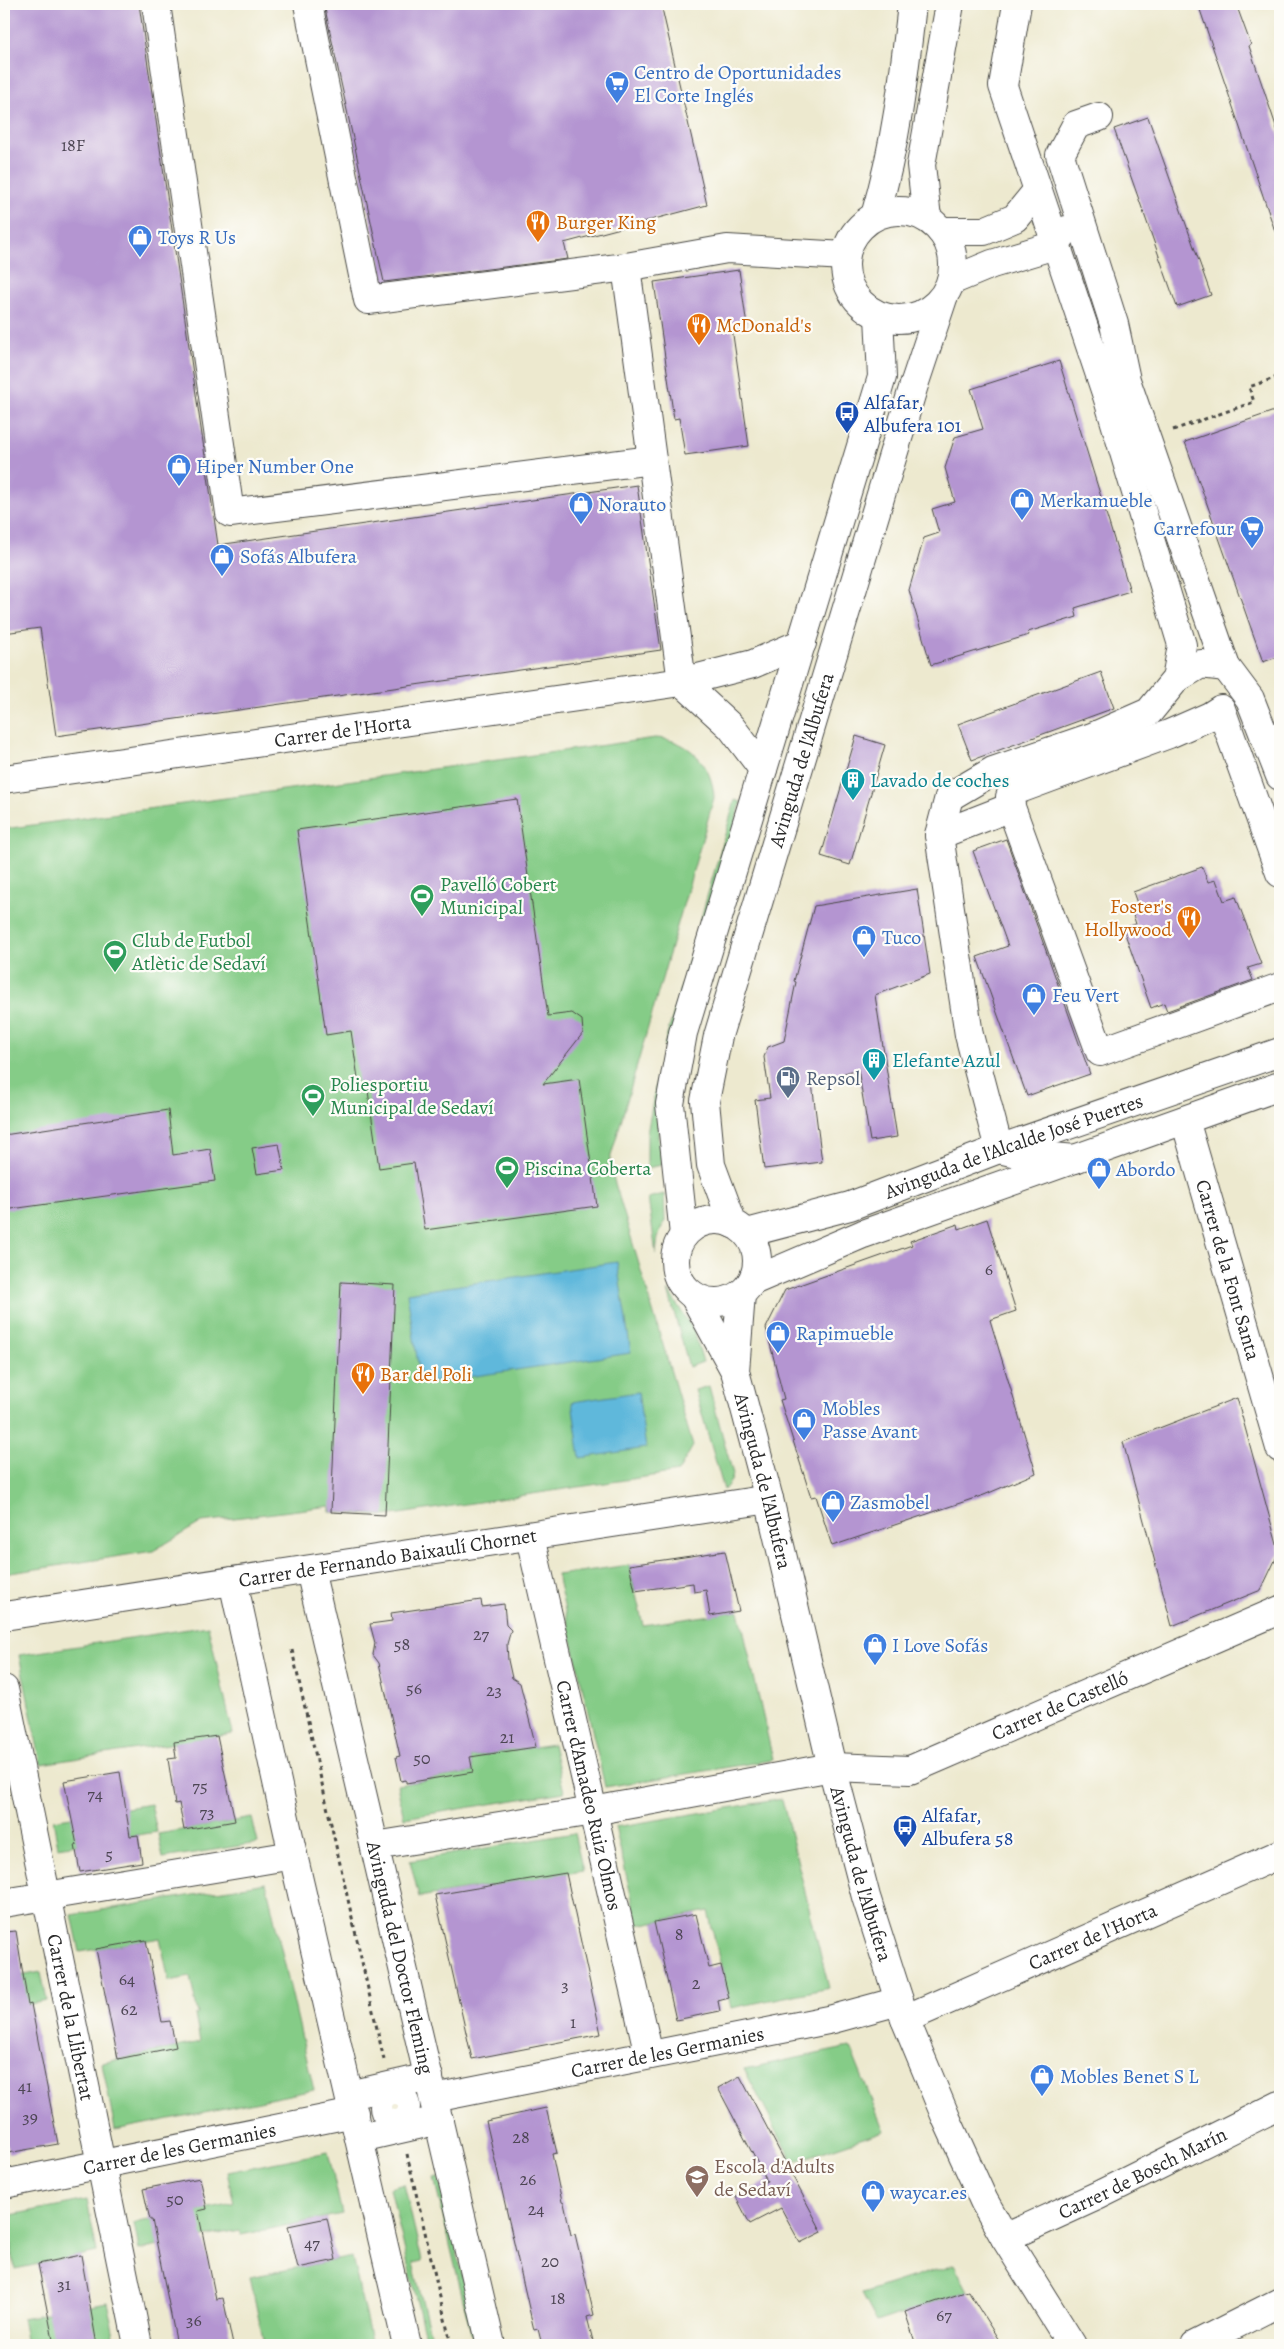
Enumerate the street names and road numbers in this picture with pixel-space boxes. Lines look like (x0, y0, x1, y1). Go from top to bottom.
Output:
street label: Avinguda de l'Albufera (762, 669, 840, 851)
street label: Carrer de l'Horta (272, 707, 413, 754)
street label: Avinguda de l'Alcalde José Puertes (880, 1087, 1147, 1205)
street label: Carrer de la Font Santa (1189, 1176, 1268, 1364)
street label: Avinguda de l'Albufera (728, 1389, 799, 1572)
street label: Carrer de Fernando Baixaulí Chornet (237, 1521, 539, 1593)
street label: Carrer de Castelló (987, 1664, 1132, 1747)
street label: Carrer d'Amadeo Ruiz Olmos (550, 1678, 629, 1913)
street label: Avinguda de l'Albufera (824, 1782, 899, 1965)
street label: Avinguda del Doctor Fleming (360, 1837, 441, 2077)
street label: Carrer de l'Horta (1024, 1896, 1162, 1977)
street label: Carrer de la Llibertat (41, 1931, 101, 2103)
street label: Carrer de les Germanies (569, 2019, 766, 2084)
street label: Carrer de les Germanies (81, 2116, 278, 2181)
street label: Carrer de Bosch Marín (1054, 2120, 1231, 2225)

